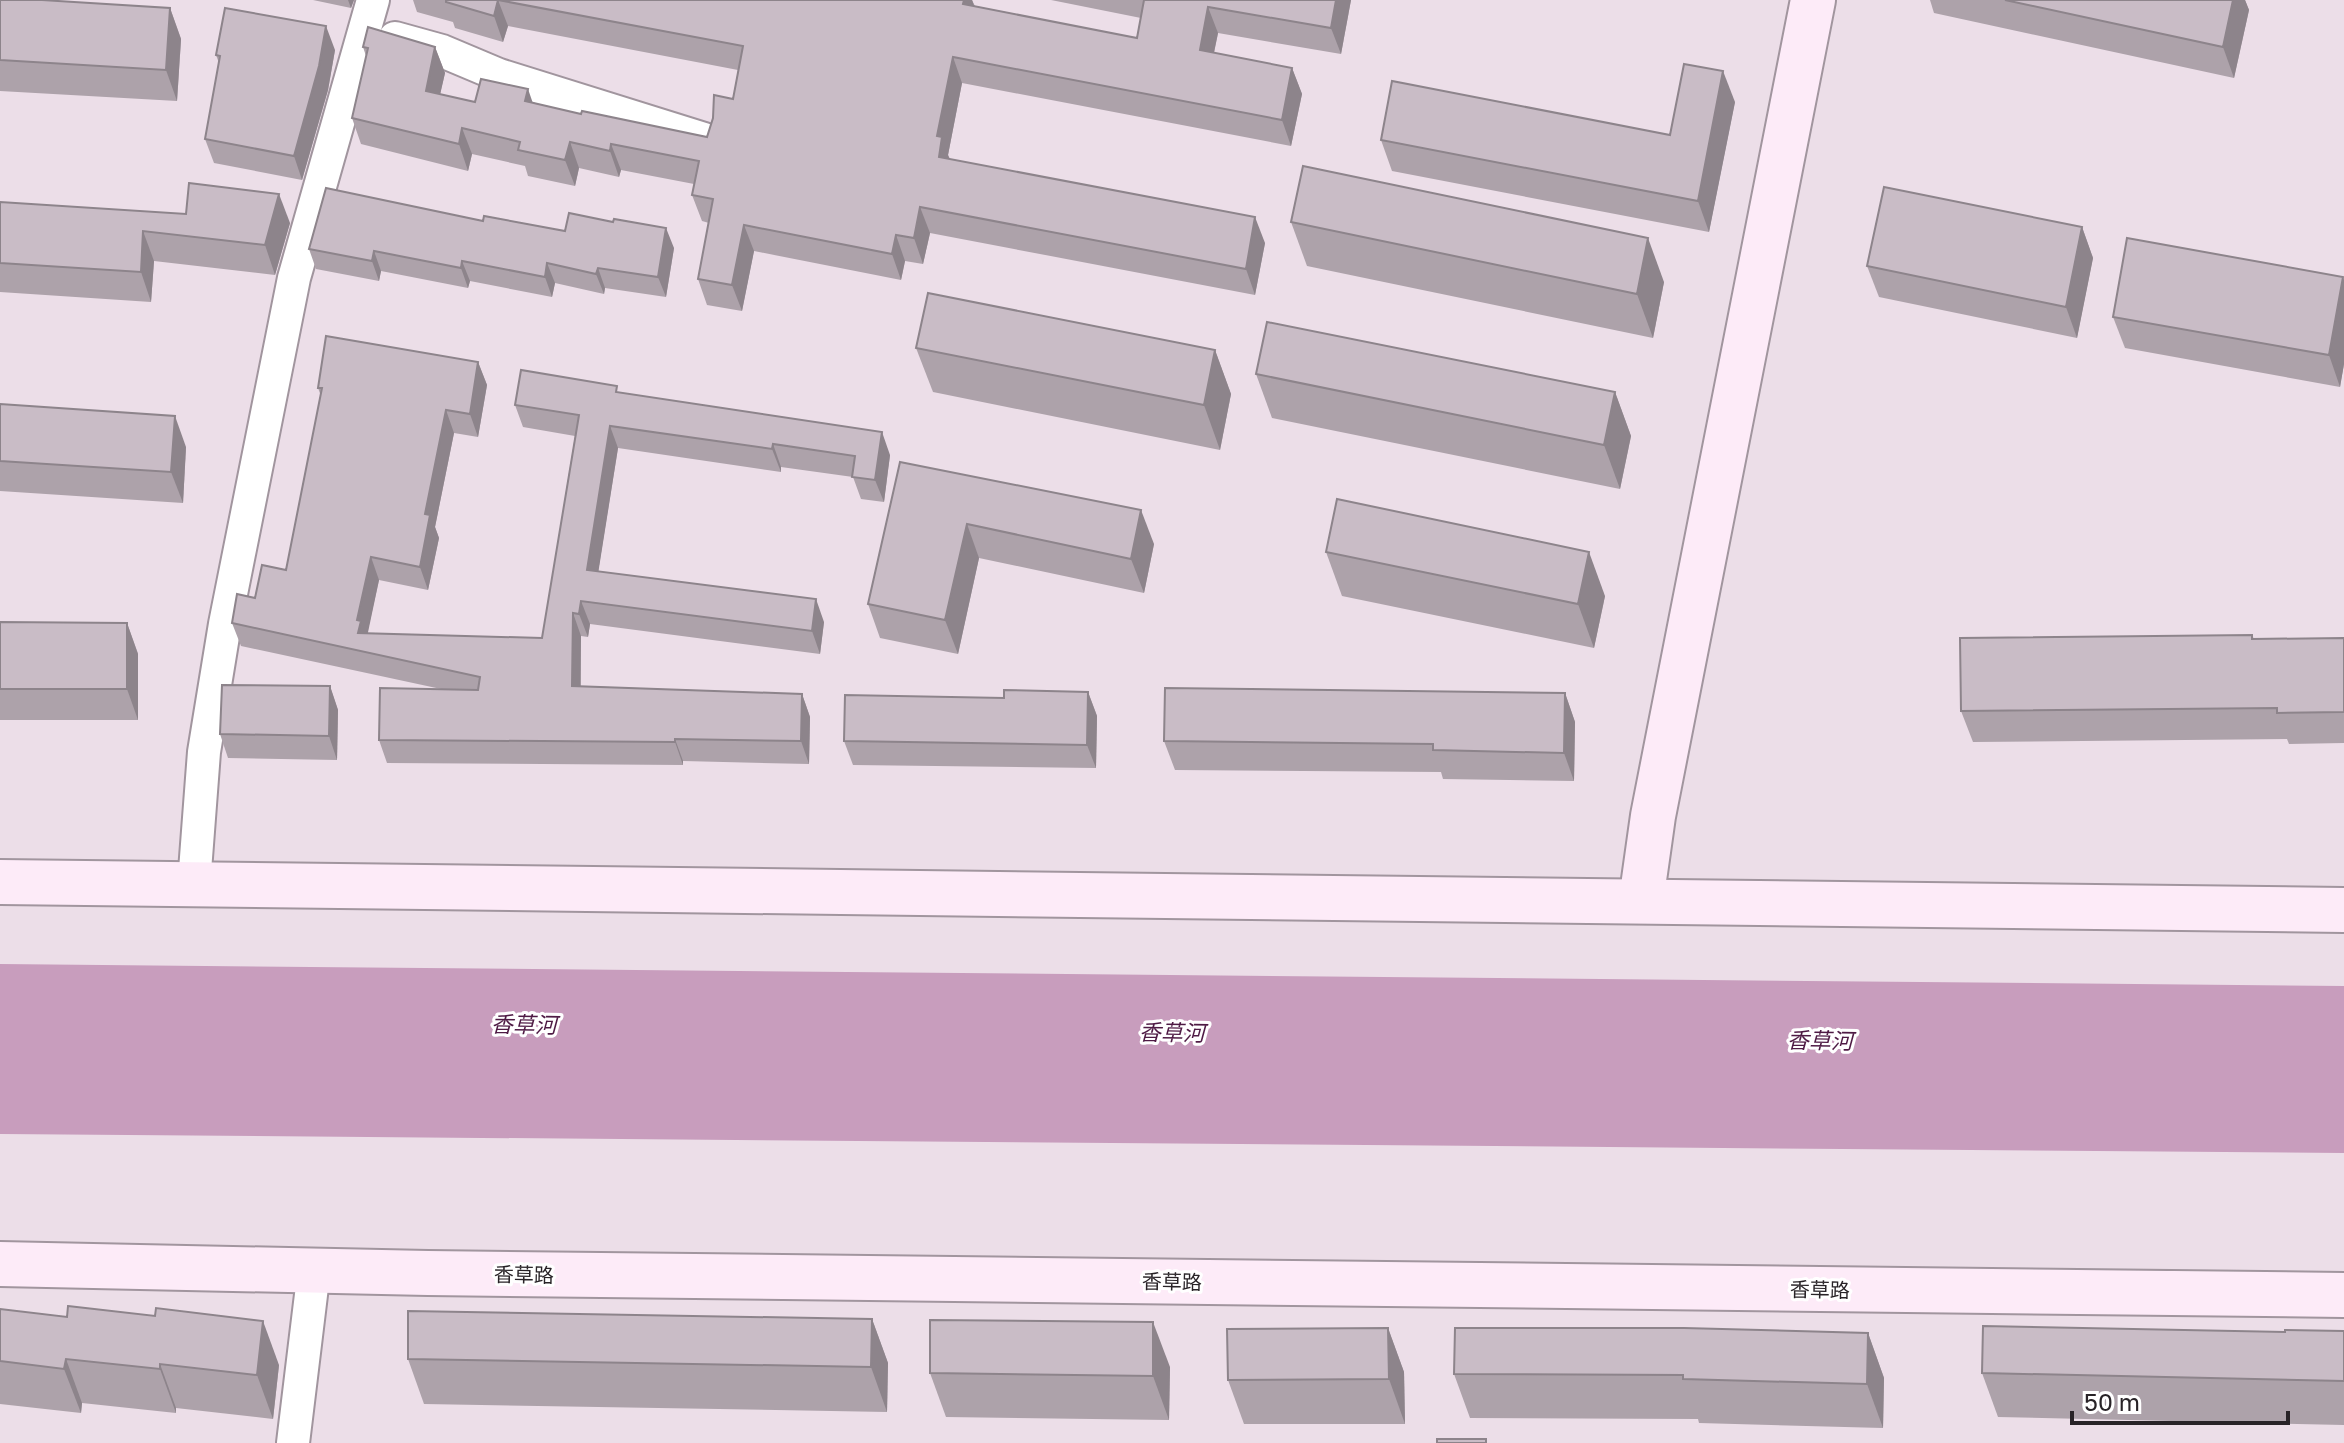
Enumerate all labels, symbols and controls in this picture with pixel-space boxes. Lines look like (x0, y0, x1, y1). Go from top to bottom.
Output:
water label: 香草河 (491, 1010, 561, 1038)
water label: 香草河 (1139, 1018, 1209, 1046)
water label: 香草河 (1787, 1026, 1857, 1054)
street label: 香草路 (494, 1261, 554, 1287)
street label: 香草路 (1142, 1268, 1202, 1294)
street label: 香草路 (1790, 1276, 1850, 1302)
scale bar (2072, 1375, 2288, 1425)
text: 50 m (2084, 1387, 2140, 1416)

